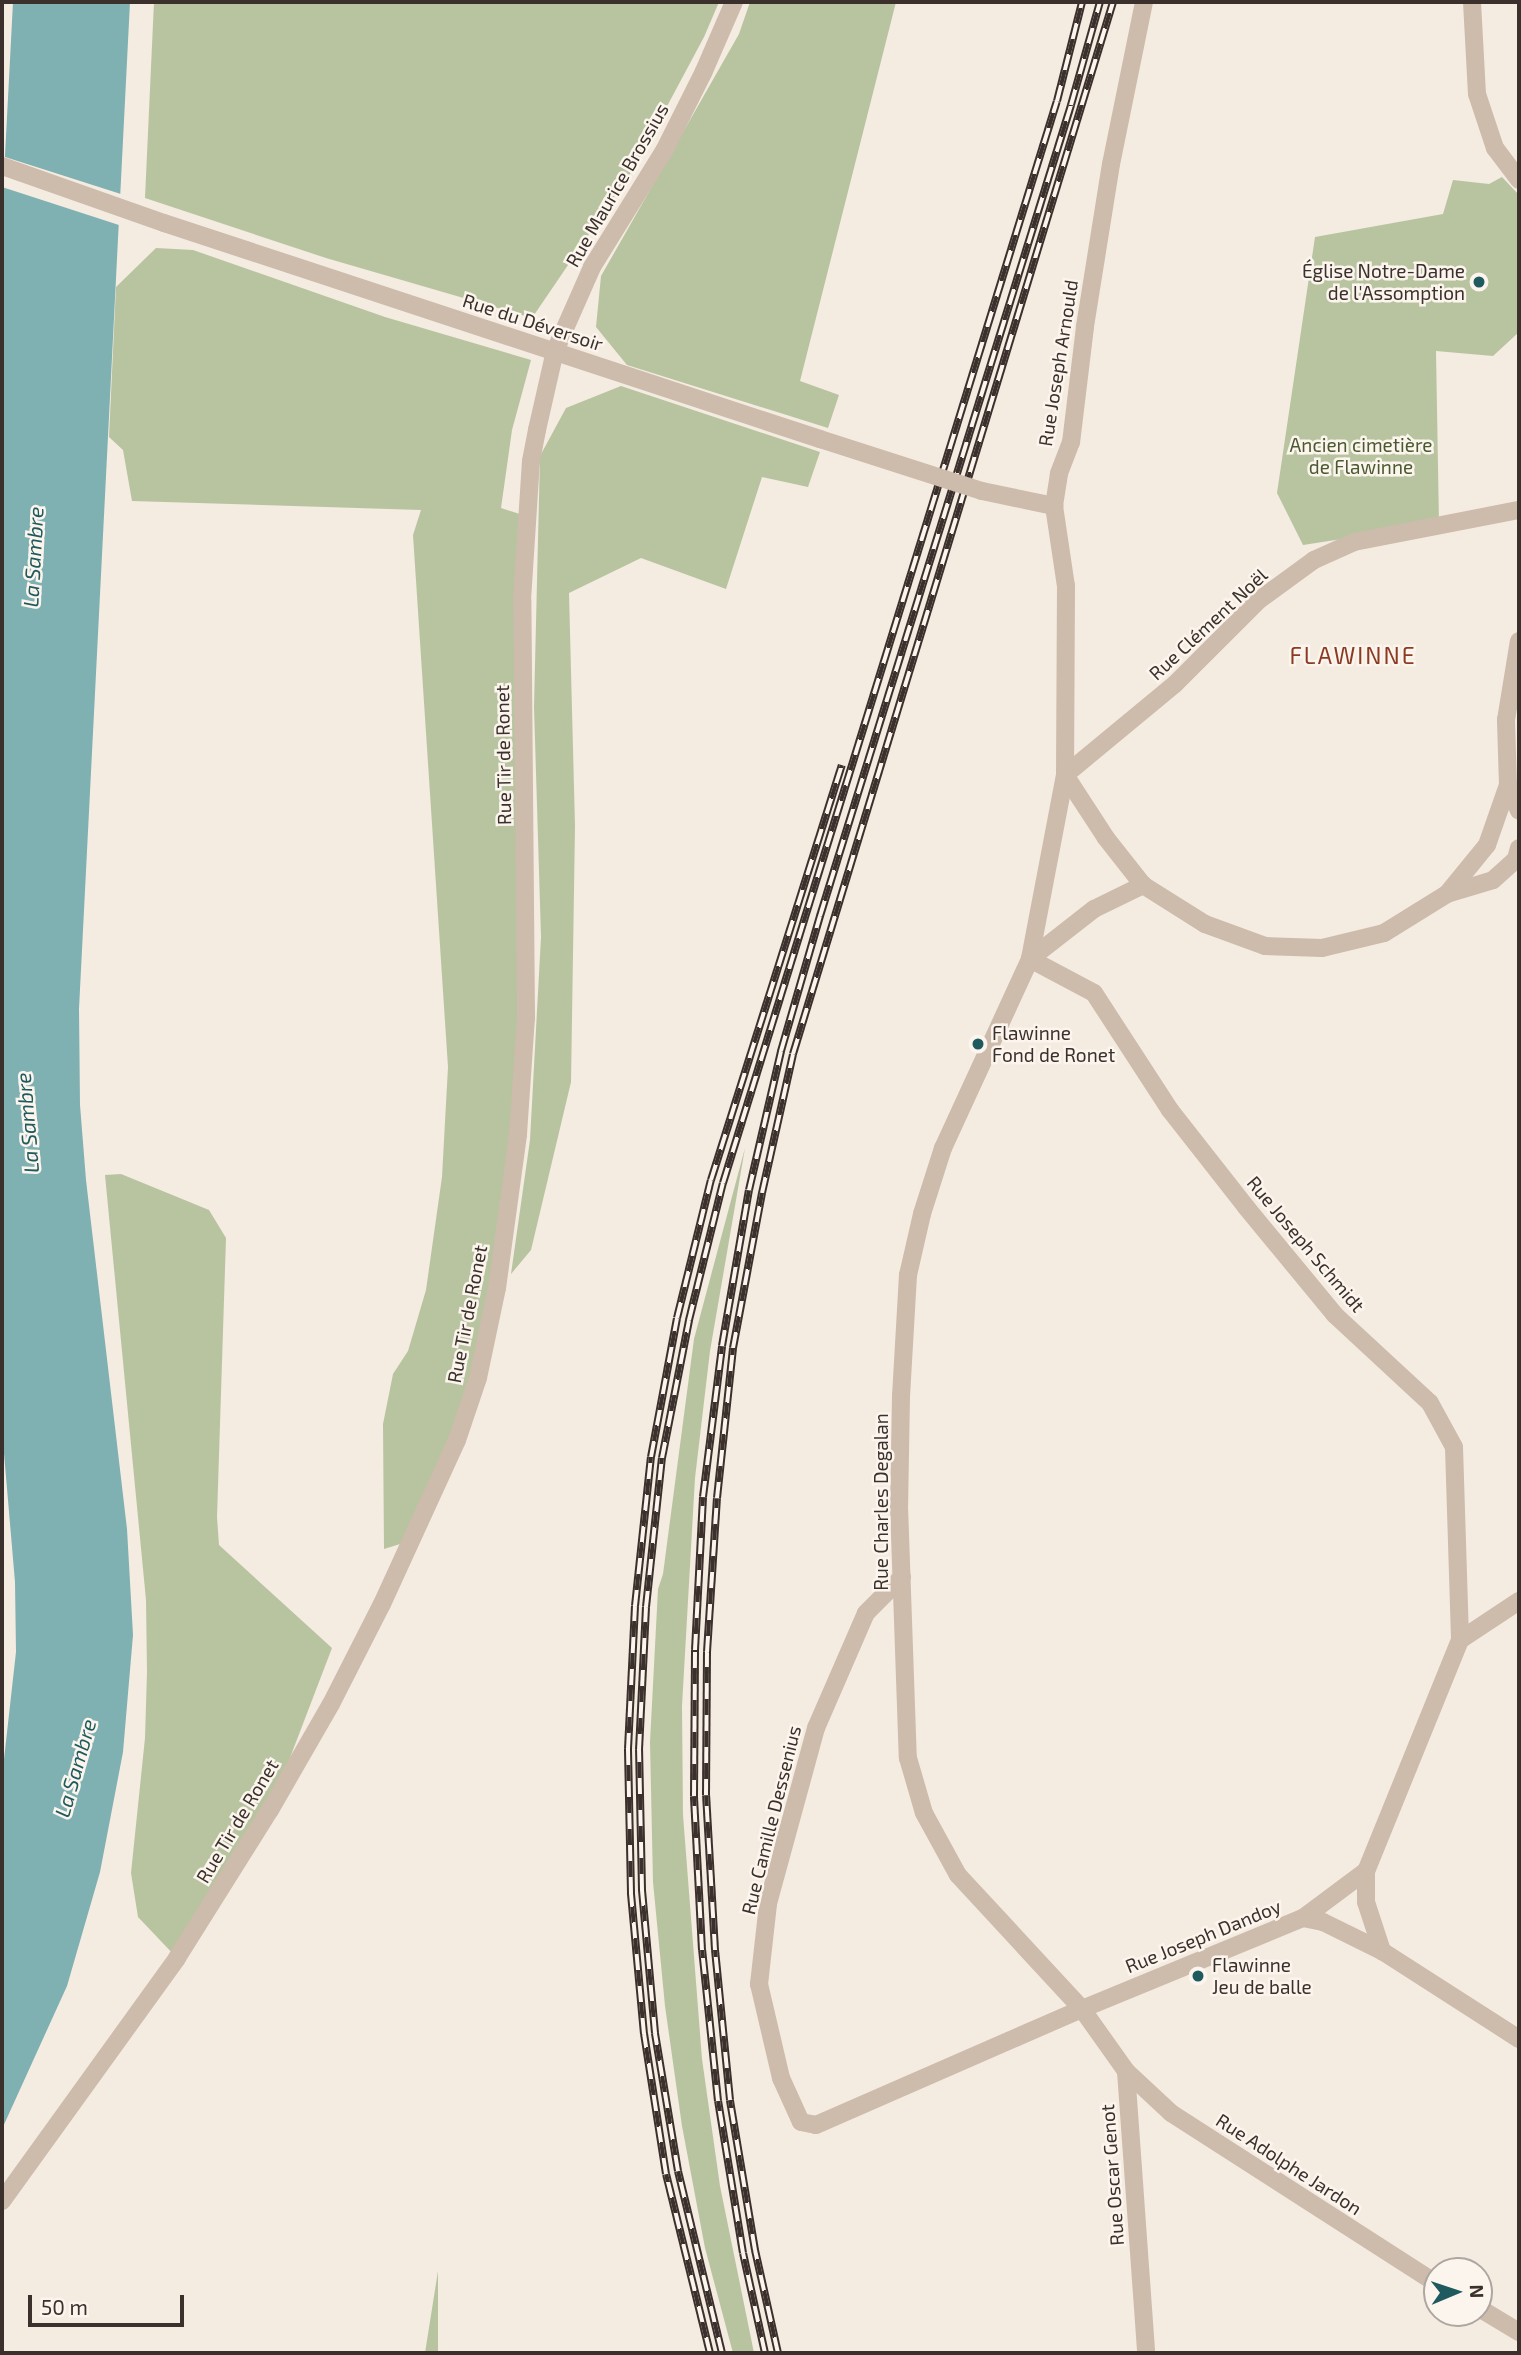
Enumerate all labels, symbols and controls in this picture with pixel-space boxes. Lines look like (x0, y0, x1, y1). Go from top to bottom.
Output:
street label: Rue Maurice Brossius (561, 99, 673, 271)
place label: Église Notre-Dame de l'Assomption (1302, 260, 1465, 304)
marker: Église Notre-Dame de l'Assomption (1471, 274, 1487, 290)
street label: Rue Joseph Arnould (1034, 278, 1082, 448)
street label: Rue du Déversoir (460, 289, 606, 355)
park label: Ancien cimetière de Flawinne (1290, 434, 1432, 478)
water label: La Sambre (18, 506, 48, 608)
street label: Rue Clément Noël (1144, 563, 1272, 685)
district label: FLAWINNE (1290, 641, 1416, 669)
street label: Rue Tir de Ronet (490, 684, 516, 826)
place label: Flawinne Fond de Ronet (992, 1022, 1115, 1066)
marker: Flawinne Fond de Ronet (970, 1036, 986, 1052)
water label: La Sambre (10, 1072, 44, 1174)
street label: Rue Joseph Schmidt (1242, 1171, 1370, 1317)
street label: Rue Tir de Ronet (442, 1243, 492, 1385)
street label: Rue Charles Degalan (870, 1413, 892, 1591)
water label: La Sambre (49, 1716, 101, 1820)
street label: Rue Camille Dessenius (736, 1723, 806, 1917)
street label: Rue Tir de Ronet (191, 1755, 283, 1887)
street label: Rue Joseph Dandoy (1122, 1894, 1284, 1978)
place label: Flawinne Jeu de balle (1212, 1954, 1312, 1998)
marker: Flawinne Jeu de balle (1190, 1968, 1206, 1984)
street label: Rue Oscar Genot (1096, 2103, 1128, 2247)
street label: Rue Adolphe Jardon (1212, 2108, 1366, 2220)
north arrow (1423, 2257, 1493, 2327)
scale bar (32, 2282, 187, 2326)
text: N (1466, 2284, 1489, 2299)
text: 50 m (41, 2294, 88, 2319)

